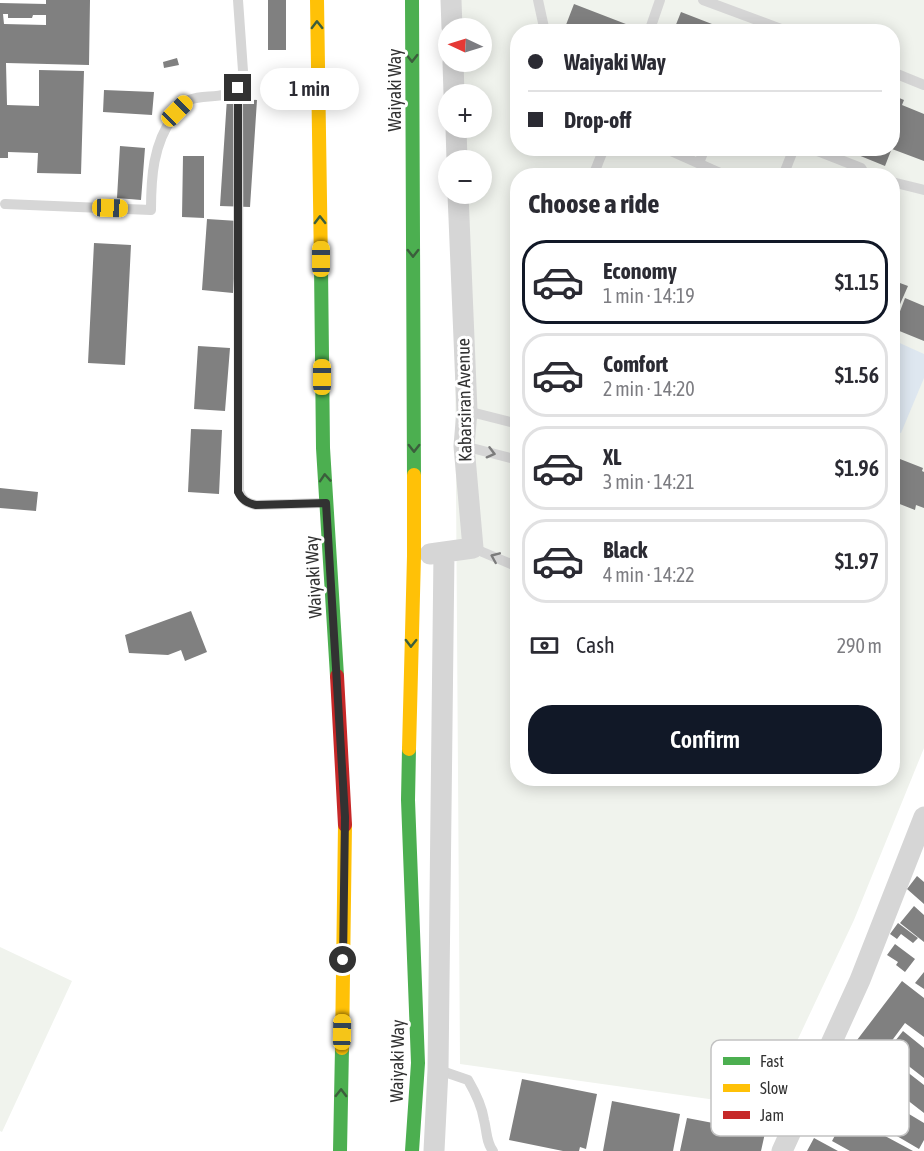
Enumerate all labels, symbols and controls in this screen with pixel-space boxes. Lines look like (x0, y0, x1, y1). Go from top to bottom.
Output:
north arrow (438, 18, 492, 72)
map controls (438, 18, 492, 204)
one-way arrow (311, 21, 324, 30)
street label: Waiyaki Way (384, 49, 405, 131)
text: Waiyaki Way (564, 49, 666, 75)
one-way arrow (406, 54, 418, 63)
callout: 1 min (259, 67, 358, 109)
route end (224, 74, 251, 101)
text: 1 min (289, 77, 330, 100)
button: + (438, 84, 492, 138)
car (158, 92, 196, 130)
text: Drop-off (564, 107, 631, 133)
button: − (438, 150, 492, 204)
text: Choose a ride (528, 188, 660, 219)
car (92, 198, 128, 218)
one-way arrow (314, 216, 326, 225)
car (312, 241, 330, 277)
one-way arrow (407, 249, 419, 258)
icon: car (531, 255, 585, 309)
text: Economy (603, 258, 677, 284)
text: $1.15 (835, 269, 879, 295)
text: 1 min · 14:19 (603, 284, 695, 307)
street label: Kabarsiran Avenue (452, 338, 476, 462)
icon: car (531, 348, 585, 402)
text: Comfort (603, 351, 668, 377)
car (313, 359, 331, 395)
text: $1.56 (835, 362, 879, 388)
text: 2 min · 14:20 (603, 377, 695, 400)
icon: car (531, 441, 585, 495)
one-way arrow (408, 444, 420, 453)
text: XL (603, 444, 621, 470)
one-way arrow (485, 446, 496, 458)
text: $1.96 (835, 455, 879, 481)
text: 3 min · 14:21 (603, 470, 695, 493)
one-way arrow (318, 474, 331, 483)
icon: car (531, 534, 585, 588)
street label: Waiyaki Way (300, 535, 326, 619)
text: Black (603, 537, 647, 563)
text: $1.97 (835, 548, 879, 574)
one-way arrow (491, 552, 502, 564)
text: 4 min · 14:22 (603, 563, 695, 586)
icon: cash (528, 629, 561, 662)
text: Cash (576, 632, 615, 658)
text: 290 m (837, 634, 882, 657)
one-way arrow (405, 639, 417, 648)
button: Confirm (528, 705, 882, 774)
route start (329, 946, 356, 973)
car (333, 1014, 351, 1050)
street label: Waiyaki Way (386, 1019, 408, 1103)
legend (711, 1040, 909, 1136)
text: Fast (760, 1052, 784, 1070)
text: Slow (760, 1079, 788, 1097)
one-way arrow (334, 1088, 347, 1097)
text: Jam (760, 1106, 784, 1124)

